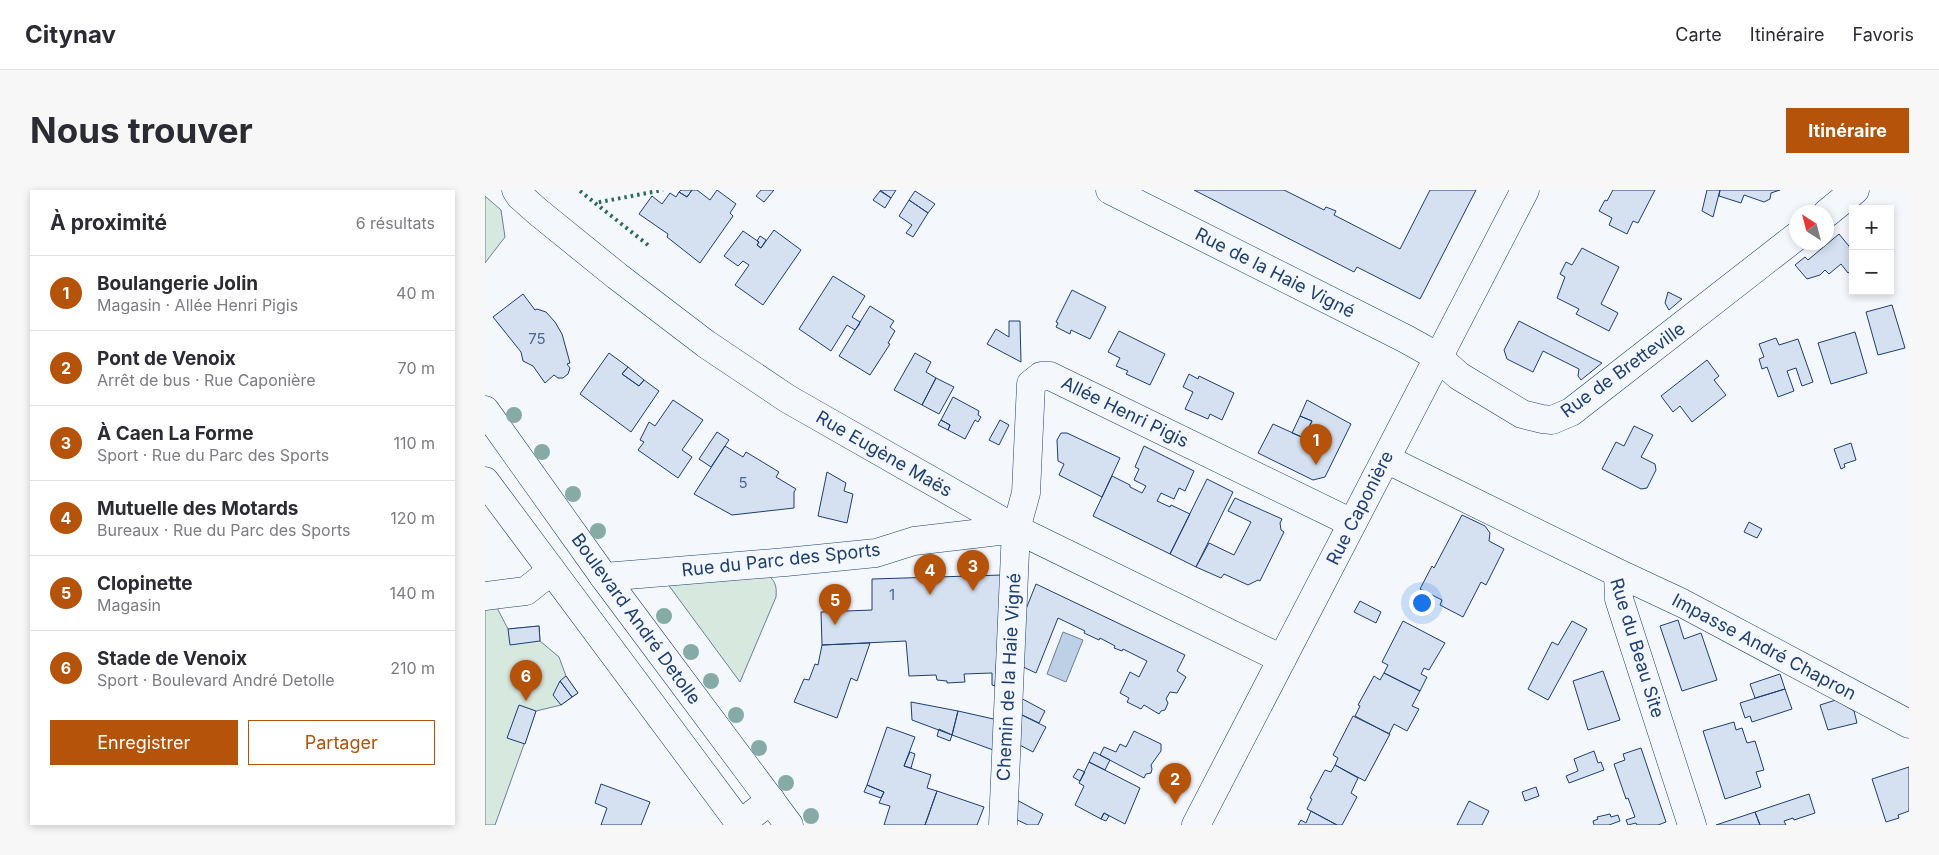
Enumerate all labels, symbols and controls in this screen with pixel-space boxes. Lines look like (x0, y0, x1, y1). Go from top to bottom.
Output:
text: Citynav (25, 20, 116, 49)
text: Carte (1675, 24, 1722, 45)
text: Itinéraire (1750, 24, 1824, 45)
text: Favoris (1852, 24, 1914, 45)
button: Itinéraire (1786, 108, 1909, 153)
text: Nous trouver (30, 109, 253, 151)
north arrow (1789, 205, 1834, 250)
map controls (1849, 205, 1894, 295)
button: + (1849, 205, 1894, 250)
text: À proximité (50, 210, 167, 235)
text: 6 résultats (356, 213, 435, 233)
street label: Rue de la Haie Vigné (1192, 223, 1359, 322)
button: − (1849, 250, 1894, 295)
text: Boulangerie Jolin (97, 272, 258, 295)
text: 1 (63, 283, 69, 303)
text: 40 m (396, 283, 435, 303)
text: Magasin · Allée Henri Pigis (97, 295, 298, 315)
street label: Rue de Bretteville (1557, 318, 1689, 422)
house number: 75 (528, 329, 546, 348)
text: Pont de Venoix (97, 347, 236, 370)
text: 2 (61, 358, 71, 378)
text: 70 m (398, 358, 435, 378)
text: Arrêt de bus · Rue Caponière (97, 370, 315, 390)
street label: Allée Henri Pigis (1058, 372, 1192, 451)
street label: Rue Eugène Maës (813, 406, 956, 501)
text: À Caen La Forme (97, 422, 253, 445)
pin: 1 (1300, 424, 1332, 465)
text: 3 (61, 433, 71, 453)
text: 110 m (393, 433, 435, 453)
text: Sport · Rue du Parc des Sports (97, 445, 329, 465)
street label: Rue Caponière (1322, 447, 1397, 568)
house number: 5 (738, 473, 748, 492)
text: Mutuelle des Motards (97, 497, 299, 520)
text: 4 (61, 508, 71, 528)
text: 120 m (390, 508, 435, 528)
text: Bureaux · Rue du Parc des Sports (97, 520, 350, 540)
street label: Boulevard André Detolle (567, 529, 705, 708)
street label: Rue du Parc des Sports (681, 539, 881, 580)
pin: 3 (957, 550, 989, 591)
pin: 4 (914, 554, 946, 595)
text: Clopinette (97, 572, 193, 595)
street label: Chemin de la Haie Vigné (993, 572, 1024, 782)
street label: Rue du Beau Site (1606, 576, 1669, 720)
text: 5 (61, 583, 71, 603)
text: 140 m (390, 583, 435, 603)
pin: 5 (819, 584, 851, 625)
house number: 1 (889, 585, 895, 604)
street label: Impasse André Chapron (1669, 589, 1860, 704)
your location (1409, 590, 1435, 616)
text: Magasin (97, 595, 161, 615)
text: Stade de Venoix (97, 647, 247, 670)
text: 6 (61, 658, 71, 678)
text: 210 m (390, 658, 435, 678)
pin: 6 (510, 660, 542, 701)
text: Sport · Boulevard André Detolle (97, 670, 335, 690)
button: Enregistrer (50, 720, 238, 765)
button: Partager (248, 720, 435, 765)
pin: 2 (1159, 763, 1191, 804)

